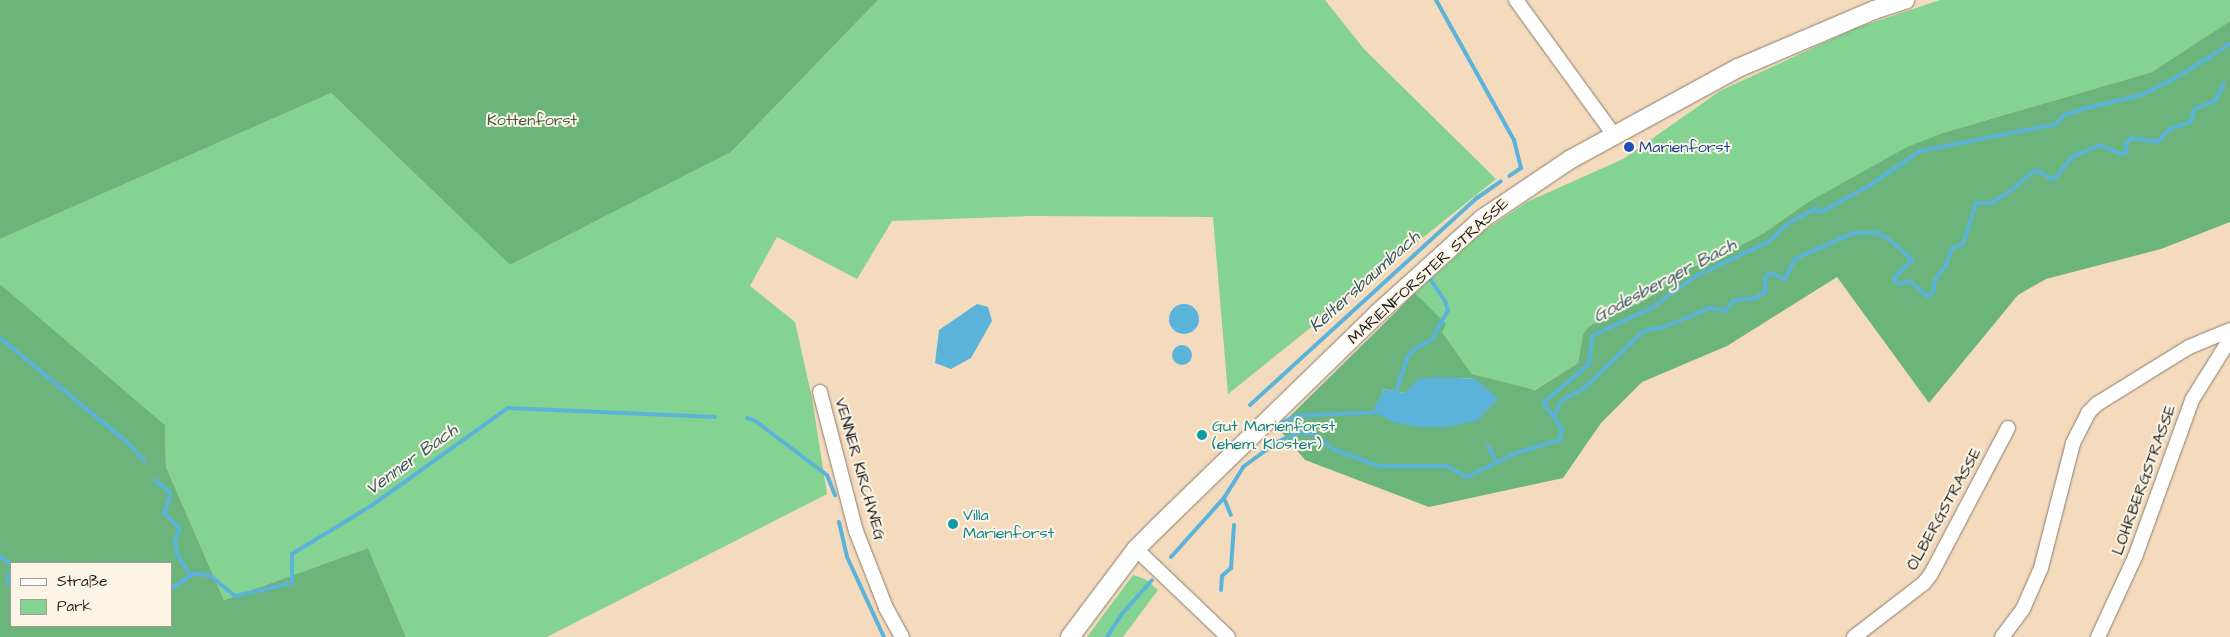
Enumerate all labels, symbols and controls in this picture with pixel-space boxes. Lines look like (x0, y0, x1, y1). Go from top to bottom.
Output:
park label: Kottenforst (487, 110, 577, 130)
place label: Marienforst (1639, 137, 1730, 157)
marker: Marienforst (1623, 141, 1635, 153)
street label: MARIENFORSTER STRASSE (1344, 194, 1512, 348)
water label: Keltersbaumbach (1305, 227, 1425, 337)
water label: Godesberger Bach (1590, 234, 1740, 328)
street label: VENNER KIRCHWEG (831, 396, 889, 542)
street label: LOHRBERGSTRASSE (2108, 402, 2180, 558)
place label: Gut Marienforst (ehem. Kloster) (1212, 416, 1335, 454)
water label: Venner Bach (362, 419, 462, 501)
marker: Gut Marienforst (ehem. Kloster) (1196, 429, 1208, 441)
street label: ÖLBERGSTRASSE (1902, 444, 1986, 574)
place label: Villa Marienforst (963, 505, 1054, 543)
marker: Villa Marienforst (947, 518, 959, 530)
legend (10, 562, 172, 627)
text: Straße (57, 571, 107, 592)
text: Park (57, 596, 92, 617)

